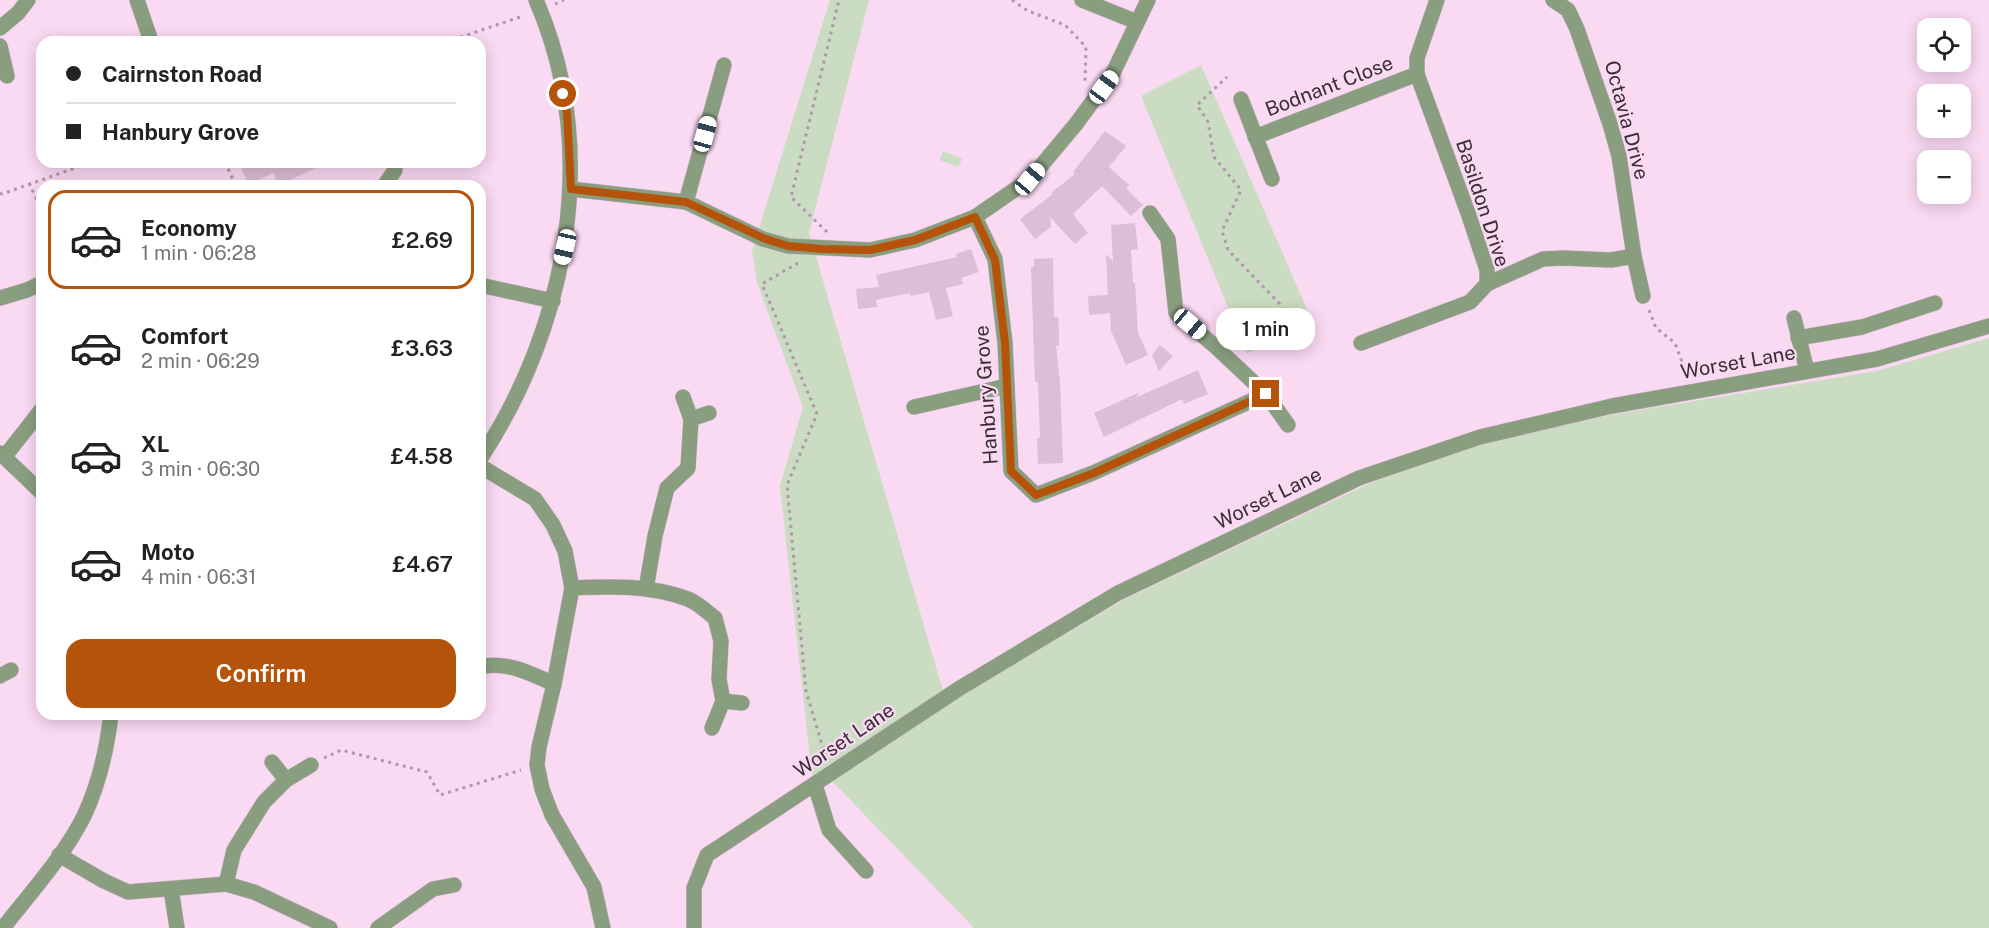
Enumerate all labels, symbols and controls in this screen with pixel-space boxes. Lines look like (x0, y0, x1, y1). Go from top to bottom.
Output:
map controls (1917, 18, 1971, 204)
button: locate (1917, 18, 1971, 72)
street label: Bodnant Close (1262, 51, 1396, 121)
street label: Octavia Drive (1600, 58, 1654, 182)
text: Cairnston Road (102, 61, 262, 87)
car (1086, 67, 1122, 107)
route start (549, 80, 576, 107)
button: + (1917, 84, 1971, 138)
car (692, 114, 718, 154)
text: Hanbury Grove (102, 119, 259, 145)
street label: Basildon Drive (1451, 136, 1515, 270)
button: − (1917, 150, 1971, 204)
car (1012, 159, 1048, 199)
icon: car (69, 213, 123, 267)
text: Economy (141, 215, 237, 241)
text: £2.69 (392, 227, 453, 253)
car (552, 227, 578, 267)
text: 1 min · 06:28 (141, 241, 256, 265)
car (1170, 306, 1210, 342)
callout: 1 min (1216, 307, 1316, 349)
text: 1 min (1242, 317, 1289, 341)
icon: car (69, 321, 123, 375)
text: Comfort (141, 323, 228, 349)
street label: Hanbury Grove (969, 324, 1003, 466)
text: £3.63 (391, 335, 453, 361)
street label: Worset Lane (1679, 340, 1797, 384)
text: 2 min · 06:29 (141, 349, 260, 373)
route end (1252, 380, 1279, 407)
icon: car (69, 429, 123, 483)
text: XL (141, 431, 169, 457)
text: £4.58 (390, 443, 453, 469)
text: 3 min · 06:30 (141, 457, 260, 481)
street label: Worset Lane (1211, 462, 1325, 534)
icon: car (69, 537, 123, 591)
text: Moto (141, 539, 195, 565)
text: £4.67 (392, 551, 453, 577)
text: 4 min · 06:31 (141, 565, 256, 589)
button: Confirm (66, 639, 456, 708)
street label: Worset Lane (789, 698, 899, 782)

